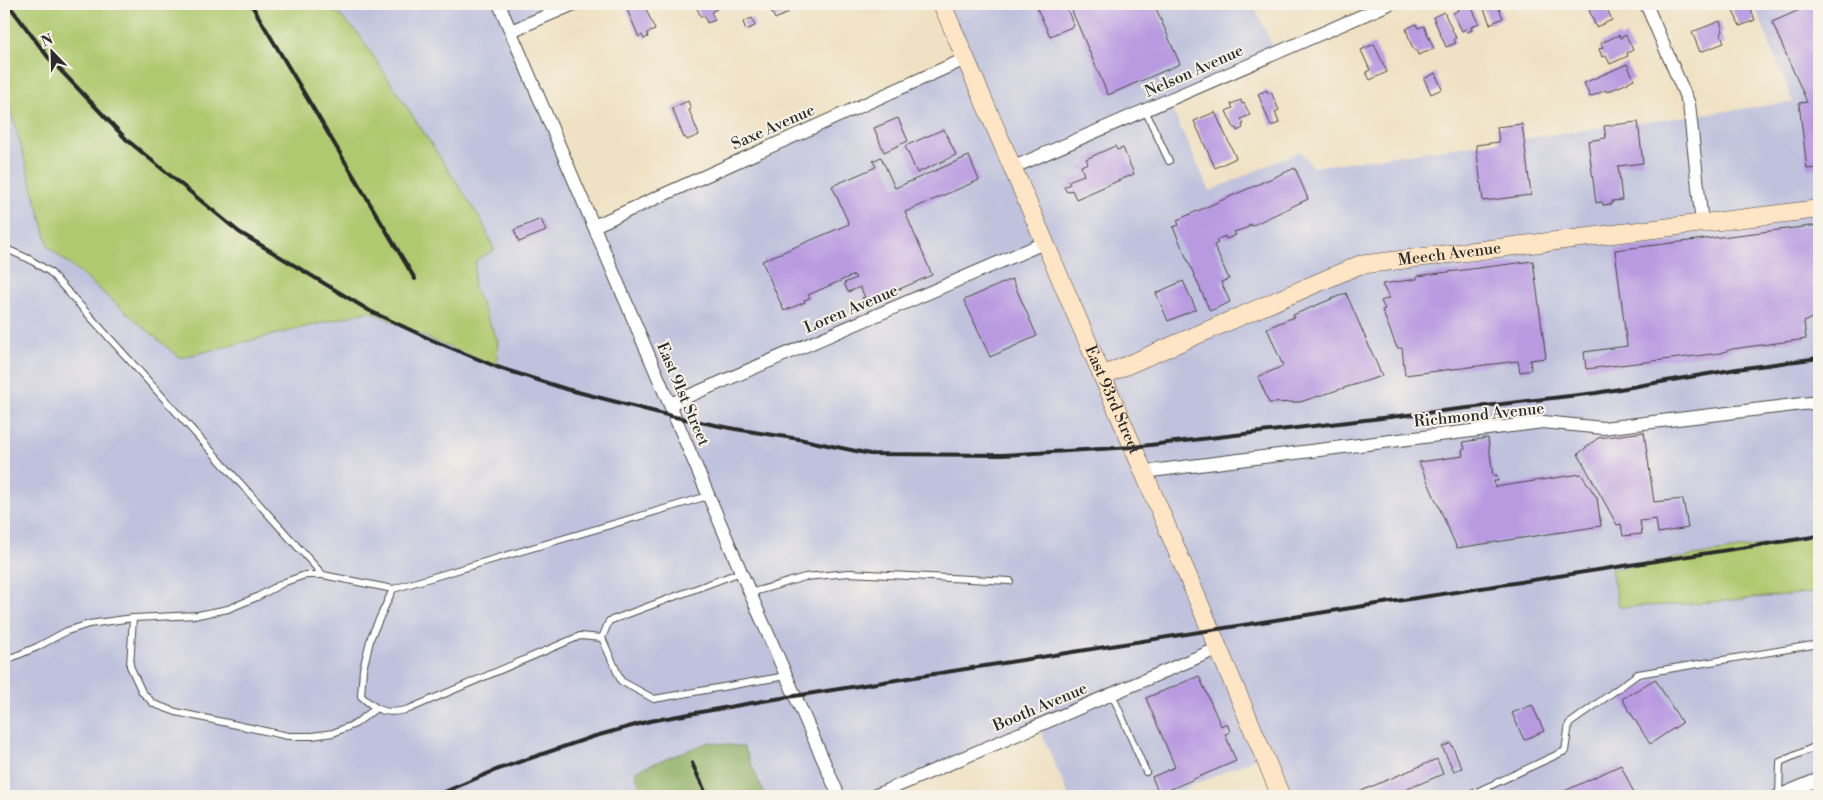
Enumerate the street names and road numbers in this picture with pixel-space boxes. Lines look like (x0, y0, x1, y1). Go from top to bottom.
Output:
street label: Nelson Avenue (1141, 40, 1247, 102)
street label: Saxe Avenue (728, 100, 818, 154)
street label: Meech Avenue (1397, 238, 1502, 270)
street label: Loren Avenue (801, 280, 901, 338)
street label: East 91st Street (652, 339, 714, 449)
street label: East 93rd Street (1080, 342, 1145, 458)
street label: Richmond Avenue (1413, 398, 1545, 432)
street label: Booth Avenue (989, 678, 1090, 736)

